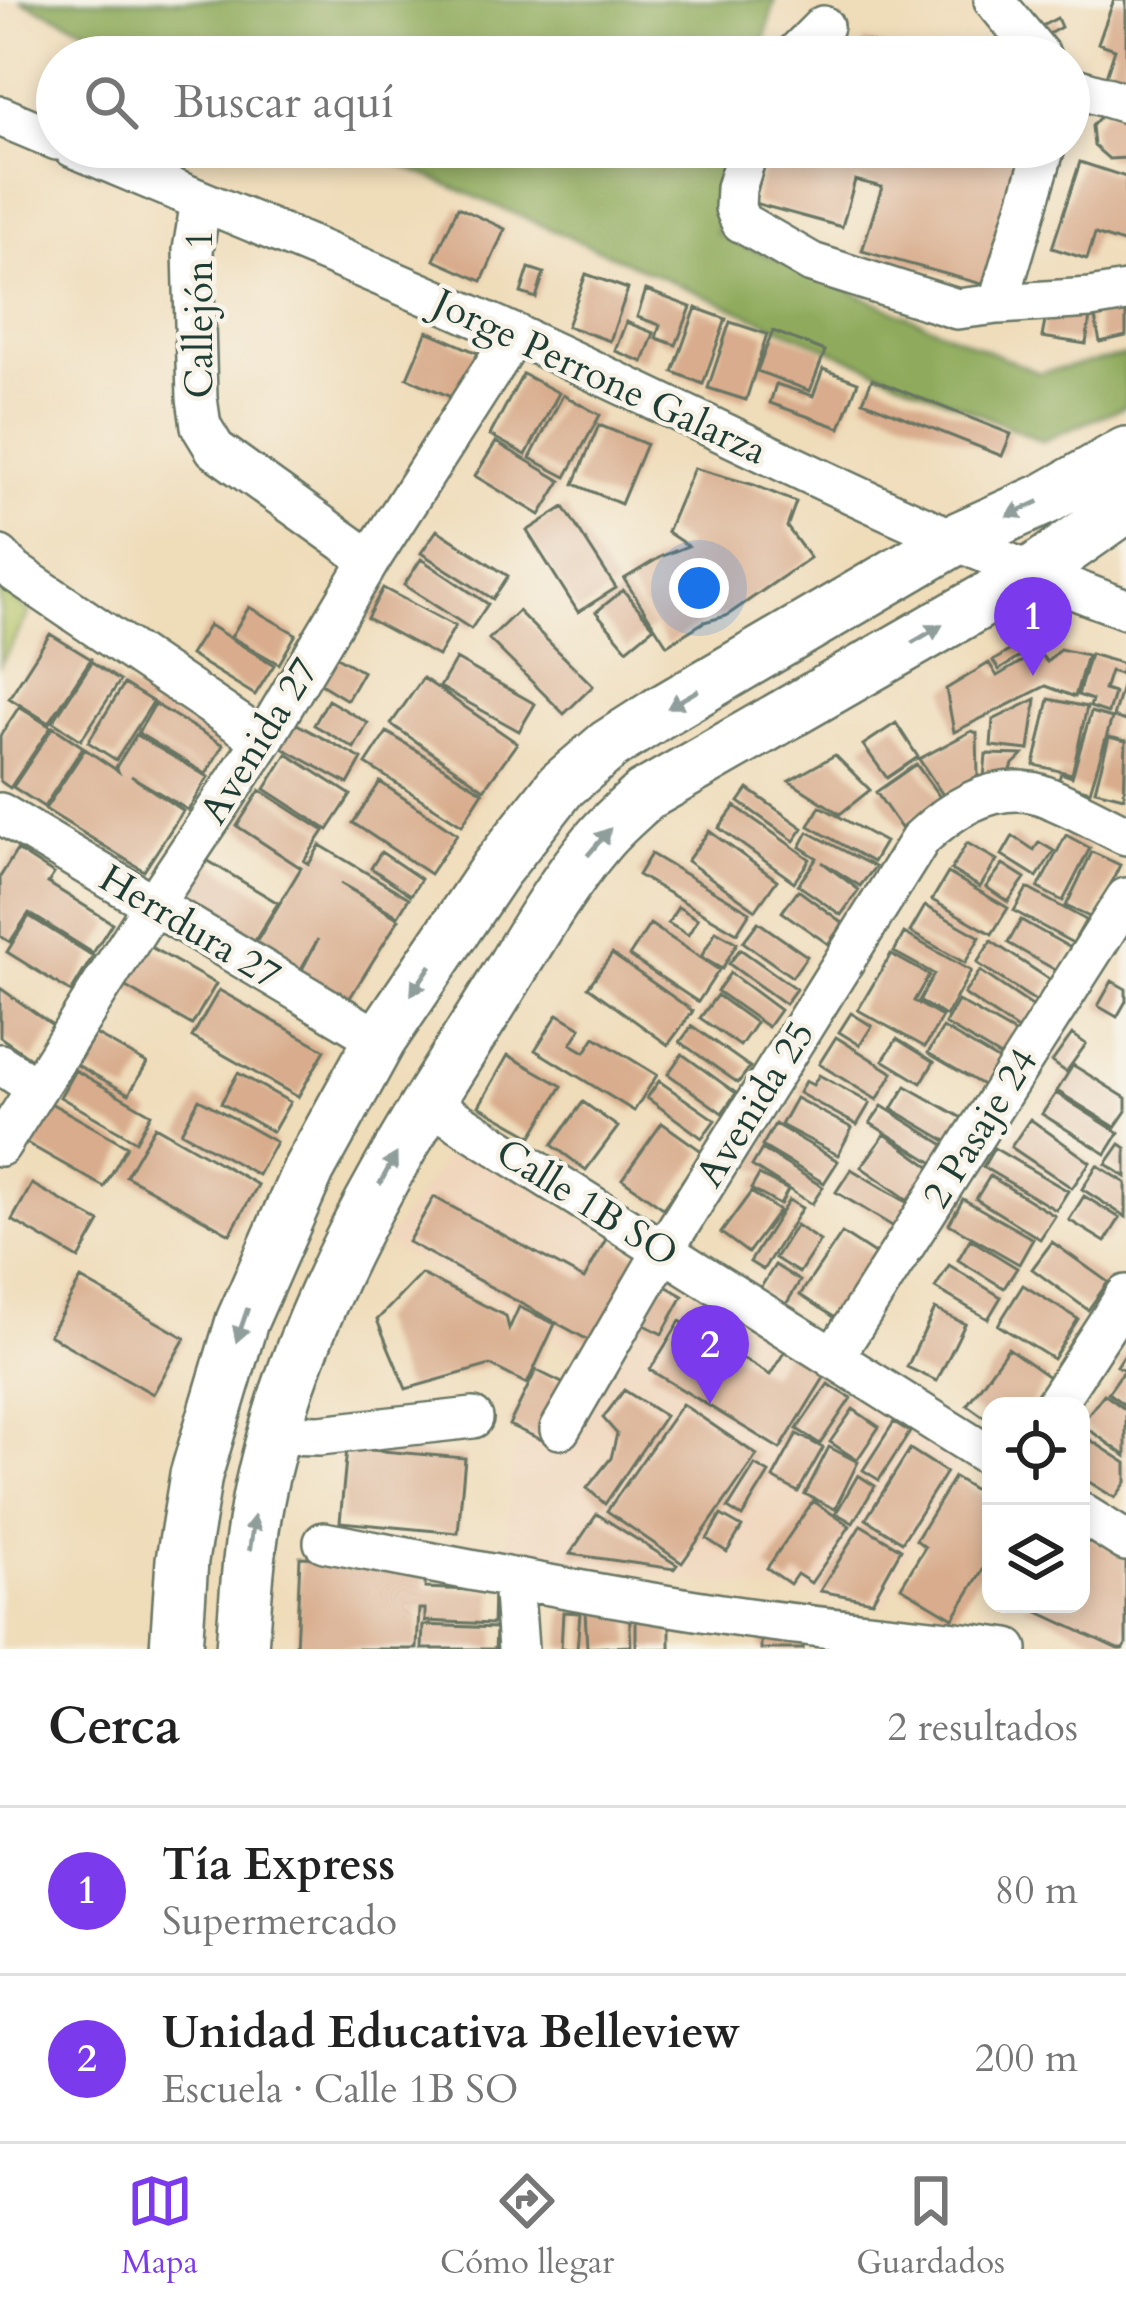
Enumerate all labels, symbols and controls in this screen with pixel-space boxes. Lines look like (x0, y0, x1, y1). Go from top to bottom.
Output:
search box (36, 36, 1090, 168)
icon: search (78, 69, 144, 135)
text: Buscar aquí (174, 72, 394, 133)
street label: Callejón 1 (173, 230, 226, 398)
street label: Jorge Perrone Galarza (420, 274, 775, 478)
one-way arrow (1005, 499, 1040, 519)
your location (669, 558, 729, 618)
pin: 1 (994, 577, 1072, 676)
one-way arrow (909, 624, 944, 645)
street label: Avenida 27 (187, 648, 331, 834)
one-way arrow (666, 688, 700, 709)
one-way arrow (586, 827, 612, 857)
street label: Herrdura 27 (90, 852, 290, 1002)
one-way arrow (410, 964, 432, 997)
street label: Avenida 25 (683, 1011, 827, 1197)
street label: 2 Pasaje 24 (910, 1038, 1050, 1218)
street label: Calle 1B SO (486, 1126, 688, 1280)
one-way arrow (377, 1153, 398, 1186)
pin: 2 (671, 1305, 749, 1404)
one-way arrow (232, 1308, 250, 1344)
map controls (982, 1397, 1090, 1613)
button: locate (982, 1397, 1090, 1505)
button: layers (982, 1505, 1090, 1613)
one-way arrow (243, 1513, 262, 1551)
text: Cerca (48, 1692, 180, 1762)
text: 2 resultados (887, 1701, 1078, 1754)
text: Tía Express (162, 1834, 395, 1895)
text: 1 (77, 1864, 97, 1917)
text: 80 m (995, 1864, 1078, 1917)
text: Supermercado (162, 1895, 397, 1948)
text: Unidad Educativa Belleview (162, 2002, 740, 2063)
text: 2 (77, 2032, 97, 2085)
text: 200 m (975, 2032, 1078, 2085)
text: Escuela · Calle 1B SO (162, 2063, 519, 2116)
tab: Mapa (121, 2168, 198, 2285)
tab: Cómo llegar (440, 2168, 614, 2285)
tab: Guardados (856, 2168, 1005, 2285)

